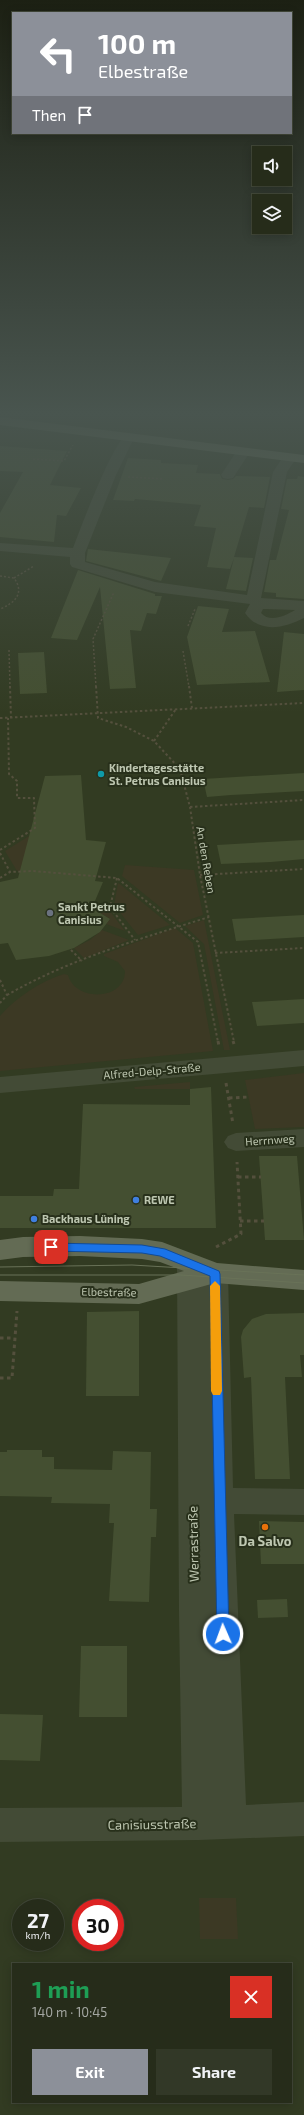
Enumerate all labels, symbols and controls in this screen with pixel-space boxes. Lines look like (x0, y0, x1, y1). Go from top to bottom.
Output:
text: 100 m (98, 26, 176, 60)
icon: left (32, 28, 84, 80)
text: Elbestraße (98, 60, 188, 82)
icon: arrive (74, 104, 96, 126)
text: Then (32, 106, 66, 124)
map controls (252, 146, 292, 234)
button: sound (252, 146, 292, 186)
button: layers (252, 194, 292, 234)
place label: Kindertagesstätte St. Petrus Canisius (109, 761, 206, 787)
marker: Kindertagesstätte St. Petrus Canisius (96, 769, 106, 779)
street label: An den Reben (194, 825, 219, 895)
place label: Sankt Petrus Canisius (58, 900, 125, 926)
marker: Sankt Petrus Canisius (45, 908, 55, 918)
street label: Alfred-Delp-Straße (103, 1060, 201, 1081)
street label: Herrnweg (245, 1131, 295, 1148)
place label: REWE (144, 1193, 175, 1206)
marker: REWE (131, 1195, 141, 1205)
place label: Backhaus Lüning (42, 1212, 130, 1225)
marker: Backhaus Lüning (29, 1214, 39, 1224)
pin (34, 1230, 68, 1264)
icon: arrive (40, 1236, 62, 1258)
street label: Elbestraße (81, 1285, 137, 1298)
street label: Werrastraße (184, 1506, 202, 1582)
marker: Da Salvo (260, 1522, 270, 1532)
place label: Da Salvo (239, 1533, 292, 1549)
position arrow (202, 1613, 244, 1655)
street label: Canisiusstraße (107, 1815, 197, 1833)
speed limit sign: 30 (72, 1899, 124, 1951)
text: 27 (27, 1908, 49, 1932)
text: km/h (26, 1929, 50, 1941)
text: 1 min (32, 1974, 90, 2003)
button: close (230, 1976, 272, 2018)
text: 140 m · 10:45 (32, 2004, 107, 2020)
button: Exit (32, 2049, 148, 2095)
button: Share (156, 2049, 272, 2095)

